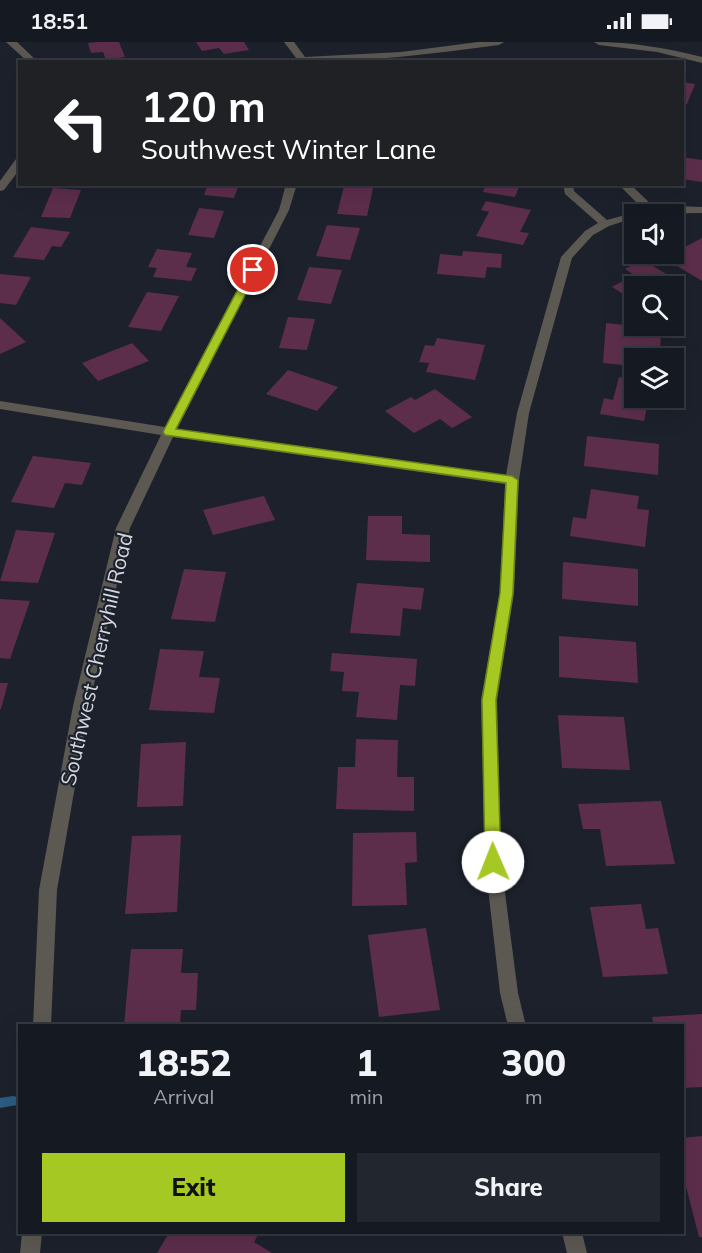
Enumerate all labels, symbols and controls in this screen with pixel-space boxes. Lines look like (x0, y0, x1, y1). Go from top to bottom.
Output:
text: 18:51 (30, 7, 88, 35)
text: 120 m (141, 80, 266, 133)
icon: left (42, 84, 120, 162)
text: Southwest Winter Lane (141, 132, 436, 166)
map controls (624, 204, 684, 408)
button: sound (624, 204, 684, 264)
pin (227, 244, 278, 295)
icon: arrive (236, 253, 269, 286)
button: search (624, 276, 684, 336)
button: layers (624, 348, 684, 408)
street label: Southwest Cherryhill Road (54, 530, 138, 788)
position arrow (461, 830, 525, 894)
text: 18:52 (136, 1040, 232, 1085)
text: 1 (356, 1040, 377, 1085)
text: 300 (501, 1040, 566, 1085)
text: Arrival (153, 1084, 214, 1109)
text: min (349, 1084, 384, 1109)
text: m (525, 1084, 543, 1109)
button: Exit (42, 1153, 345, 1222)
button: Share (357, 1153, 660, 1222)

